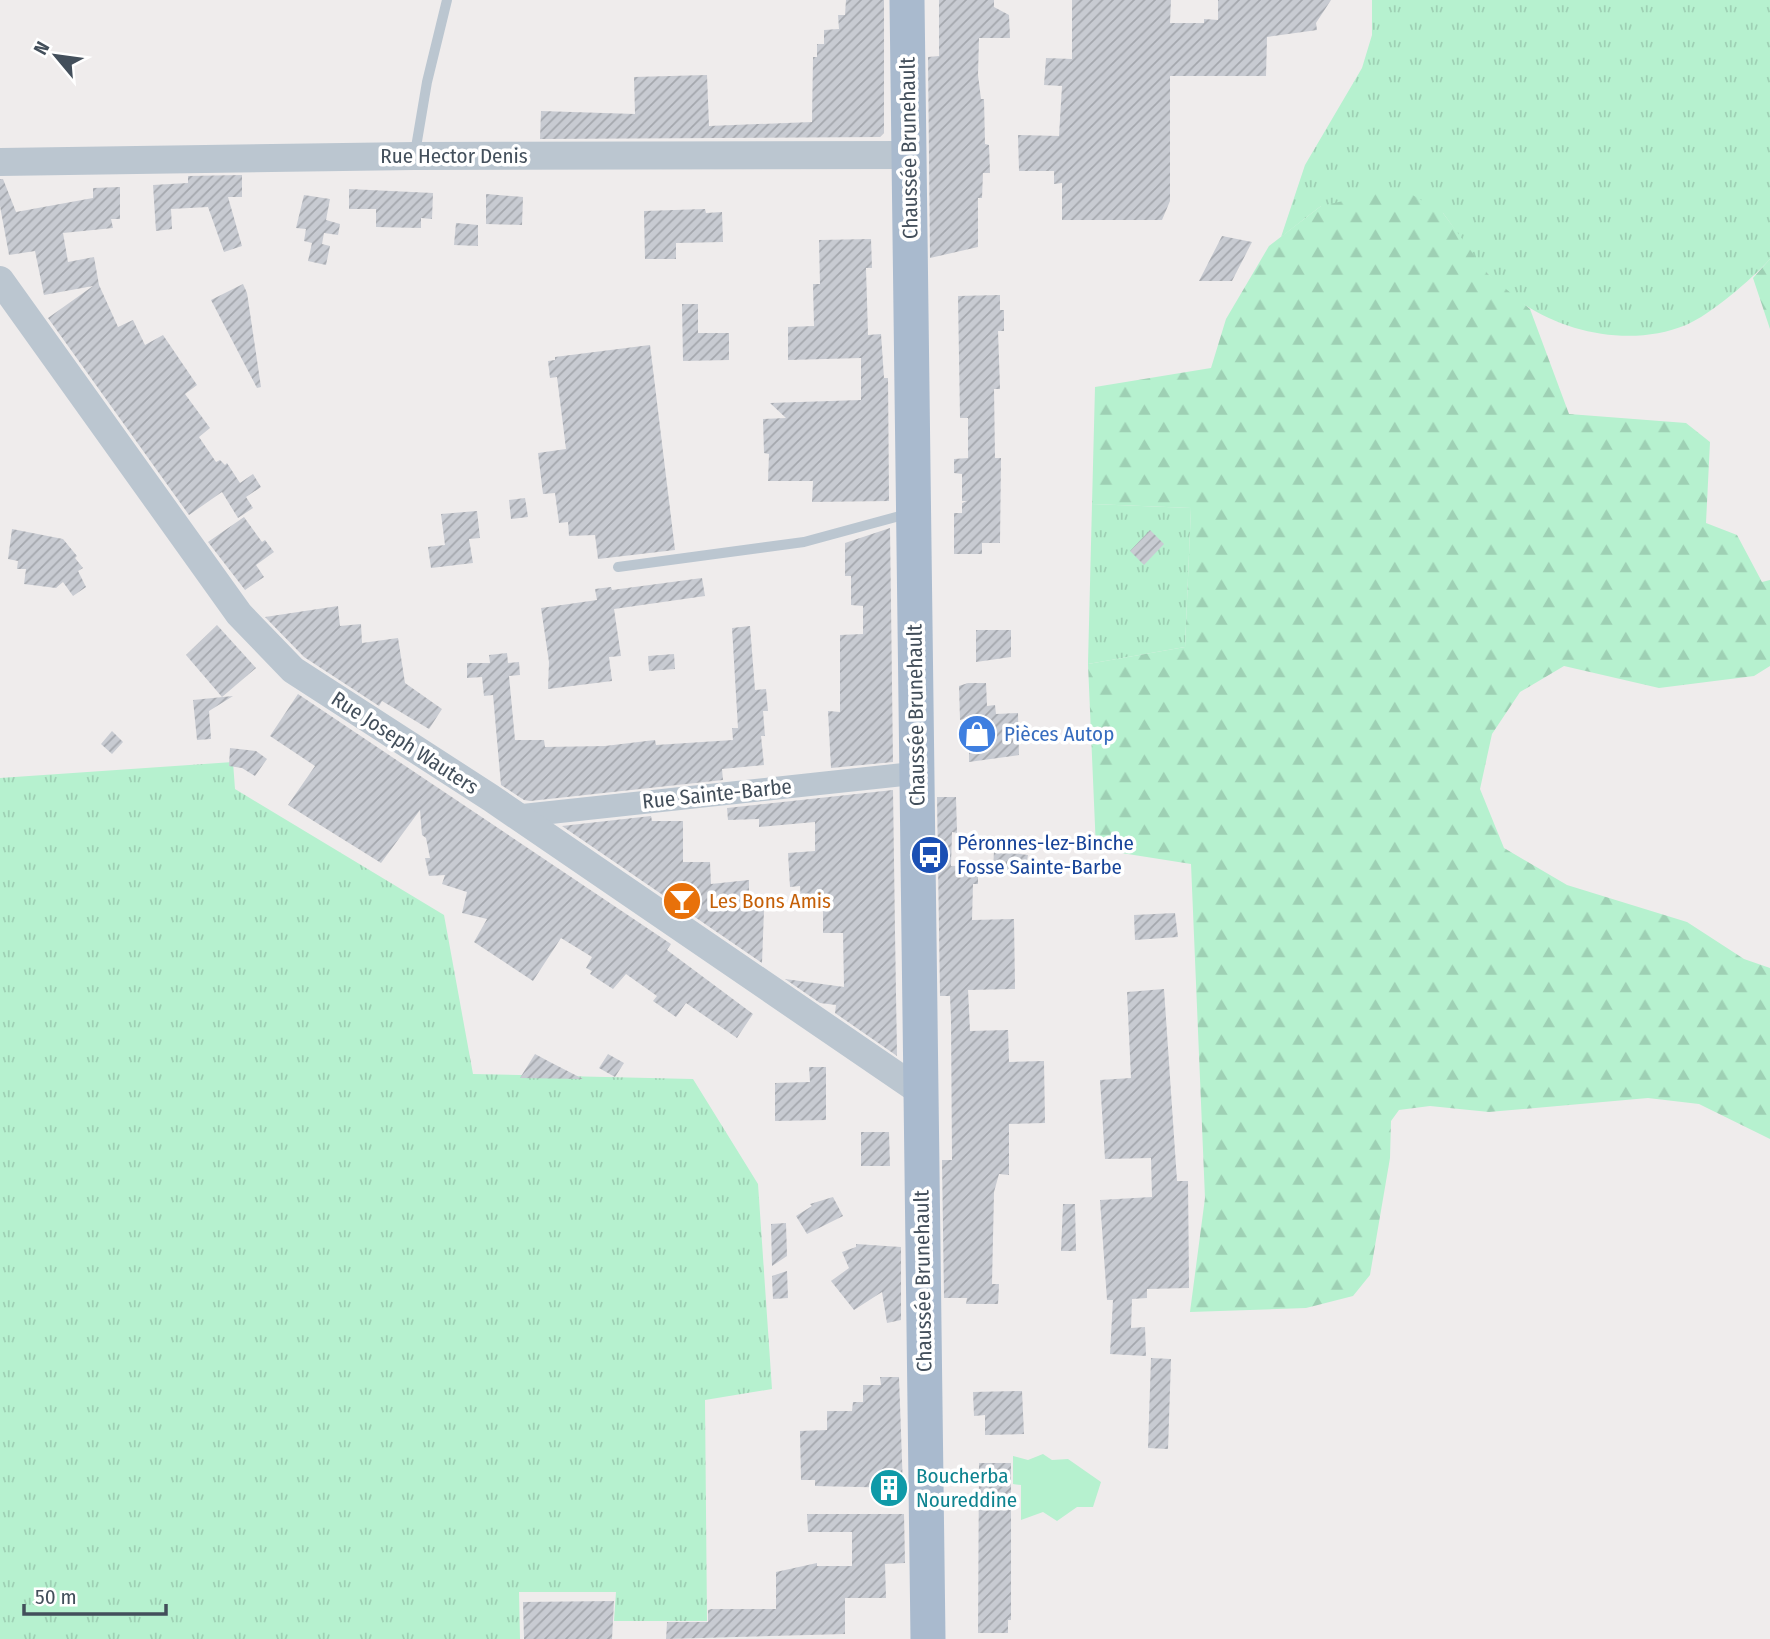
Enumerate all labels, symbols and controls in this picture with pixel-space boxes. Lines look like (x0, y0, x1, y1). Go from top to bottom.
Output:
north arrow (21, 21, 91, 91)
text: N (29, 37, 54, 59)
street label: Chaussée Brunehault (894, 57, 924, 239)
street label: Rue Hector Denis (380, 143, 528, 169)
street label: Chaussée Brunehault (901, 624, 931, 806)
street label: Rue Joseph Wauters (326, 686, 484, 800)
shop icon: Pièces Autop (956, 713, 998, 755)
place label: Pièces Autop (1004, 721, 1114, 747)
street label: Rue Sainte-Barbe (641, 773, 793, 815)
place label: Péronnes-lez-Binche Fosse Sainte-Barbe (957, 830, 1134, 880)
bus stop icon: Péronnes-lez-Binche Fosse Sainte-Barbe (909, 834, 951, 876)
bar icon: Les Bons Amis (661, 880, 703, 922)
place label: Les Bons Amis (709, 888, 831, 914)
street label: Chaussée Brunehault (908, 1190, 938, 1372)
place label: Boucherba Noureddine (916, 1463, 1017, 1513)
building icon: Boucherba Noureddine (868, 1467, 910, 1509)
scale bar (24, 1572, 166, 1616)
text: 50 m (35, 1584, 77, 1610)

